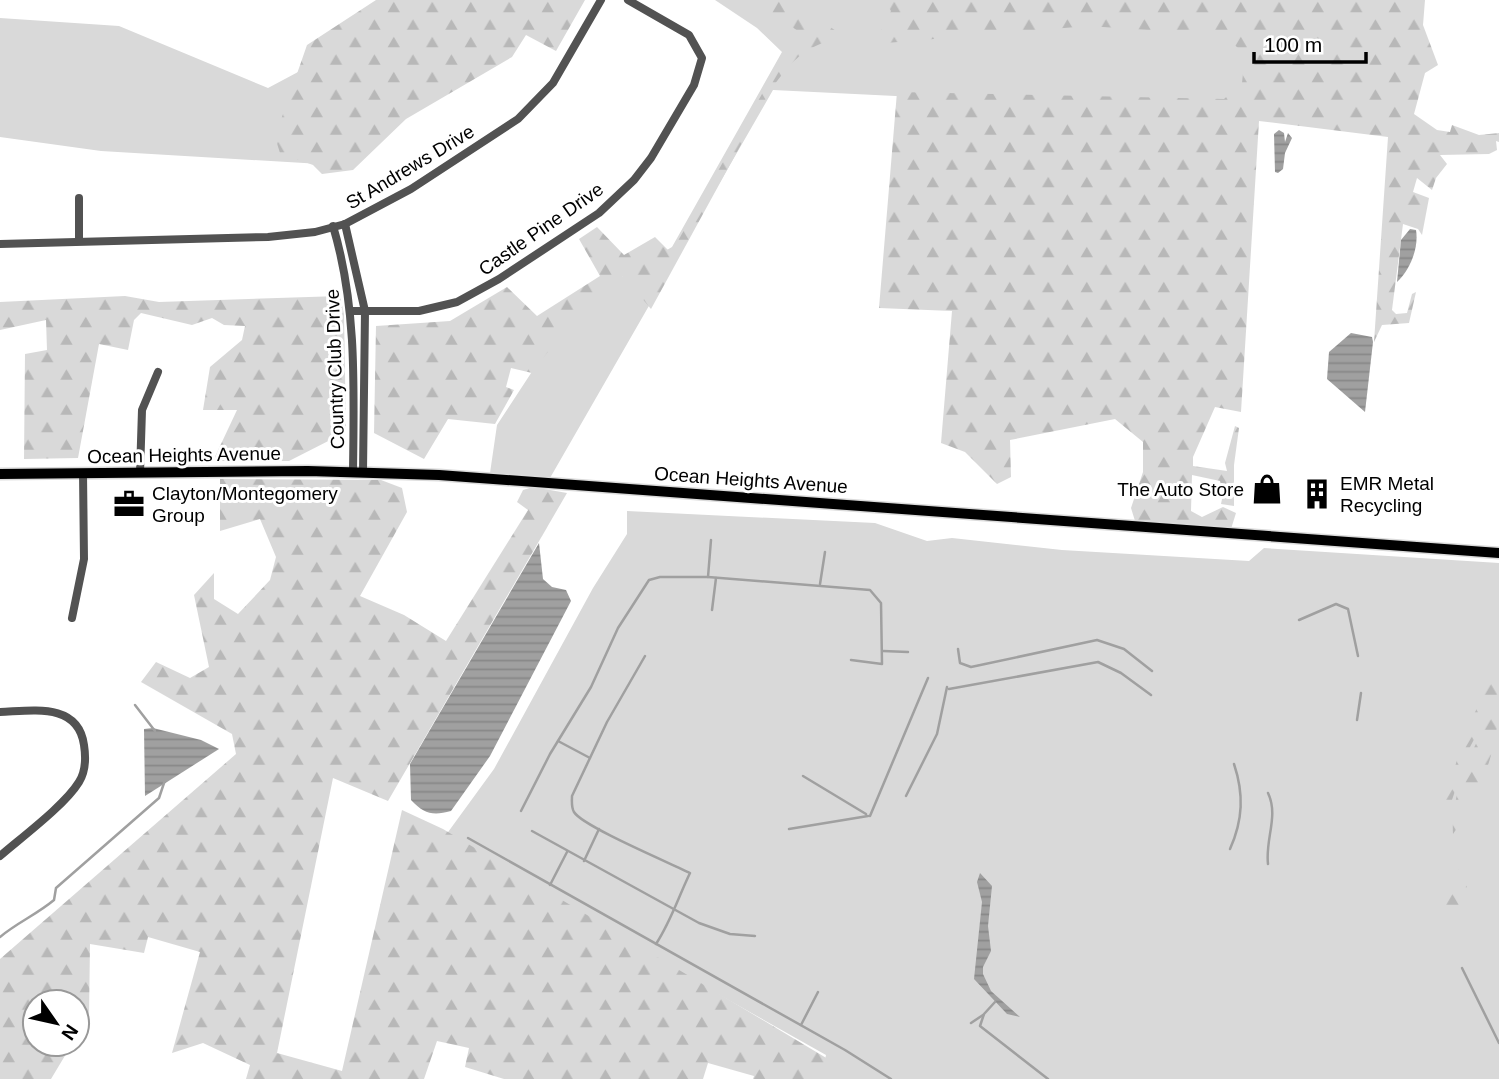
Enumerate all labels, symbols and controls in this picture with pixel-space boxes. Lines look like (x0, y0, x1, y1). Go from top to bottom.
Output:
scale bar (1254, 21, 1366, 65)
text: 100 m (1264, 33, 1322, 56)
street label: St Andrews Drive (342, 120, 478, 214)
street label: Castle Pine Drive (475, 178, 607, 280)
street label: Country Club Drive (322, 288, 348, 450)
street label: Ocean Heights Avenue (87, 443, 281, 467)
street label: Ocean Heights Avenue (653, 463, 849, 497)
shop icon: The Auto Store (1250, 472, 1284, 506)
place label: EMR Metal Recycling (1340, 473, 1434, 516)
building icon: EMR Metal Recycling (1300, 477, 1334, 511)
place label: The Auto Store (1117, 479, 1244, 500)
place label: Clayton/Montegomery Group (152, 483, 338, 526)
office icon: Clayton/Montegomery Group (112, 487, 146, 521)
north arrow (21, 988, 91, 1058)
text: N (57, 1021, 82, 1044)

